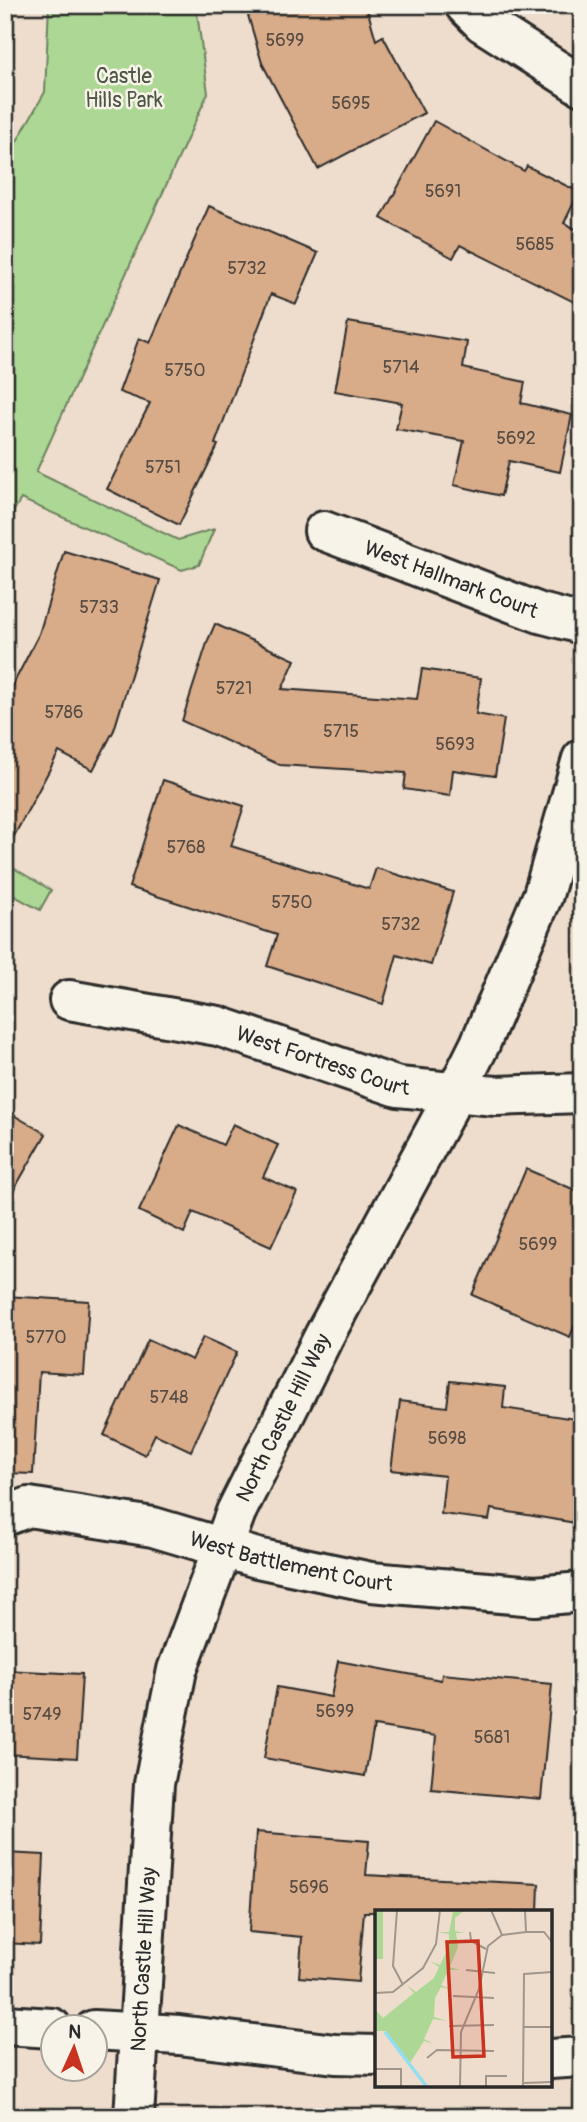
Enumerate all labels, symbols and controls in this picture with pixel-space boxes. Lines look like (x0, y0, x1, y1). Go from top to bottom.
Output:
house number: 5699 (266, 29, 304, 52)
park label: Castle Hills Park (85, 63, 163, 114)
house number: 5695 (331, 92, 371, 115)
house number: 5691 (425, 180, 461, 203)
house number: 5685 (515, 233, 555, 256)
house number: 5732 (227, 257, 267, 280)
house number: 5714 (383, 356, 420, 379)
house number: 5750 (164, 359, 206, 382)
house number: 5692 (496, 427, 536, 450)
house number: 5751 (145, 456, 181, 479)
street label: West Hallmark Court (360, 534, 542, 625)
house number: 5733 (79, 596, 119, 619)
house number: 5721 (216, 677, 252, 700)
house number: 5786 (45, 701, 83, 724)
house number: 5715 (323, 720, 359, 743)
house number: 5693 (435, 733, 475, 756)
house number: 5768 (167, 836, 205, 859)
house number: 5750 (271, 891, 313, 914)
house number: 5732 (381, 913, 421, 936)
street label: West Fortress Court (233, 1020, 411, 1102)
house number: 5699 (519, 1233, 557, 1256)
house number: 5770 (25, 1326, 67, 1349)
street label: North Castle Hill Way (230, 1329, 337, 1507)
house number: 5748 (150, 1386, 188, 1409)
house number: 5698 (428, 1427, 466, 1450)
street label: West Battlement Court (186, 1526, 394, 1598)
house number: 5699 (316, 1700, 354, 1723)
house number: 5749 (23, 1703, 62, 1726)
house number: 5681 (474, 1726, 510, 1749)
street label: North Castle Hill Way (125, 1866, 163, 2052)
house number: 5696 (289, 1876, 329, 1899)
inset map (375, 1910, 552, 2087)
north arrow (38, 2014, 108, 2084)
text: N (68, 2020, 82, 2044)

